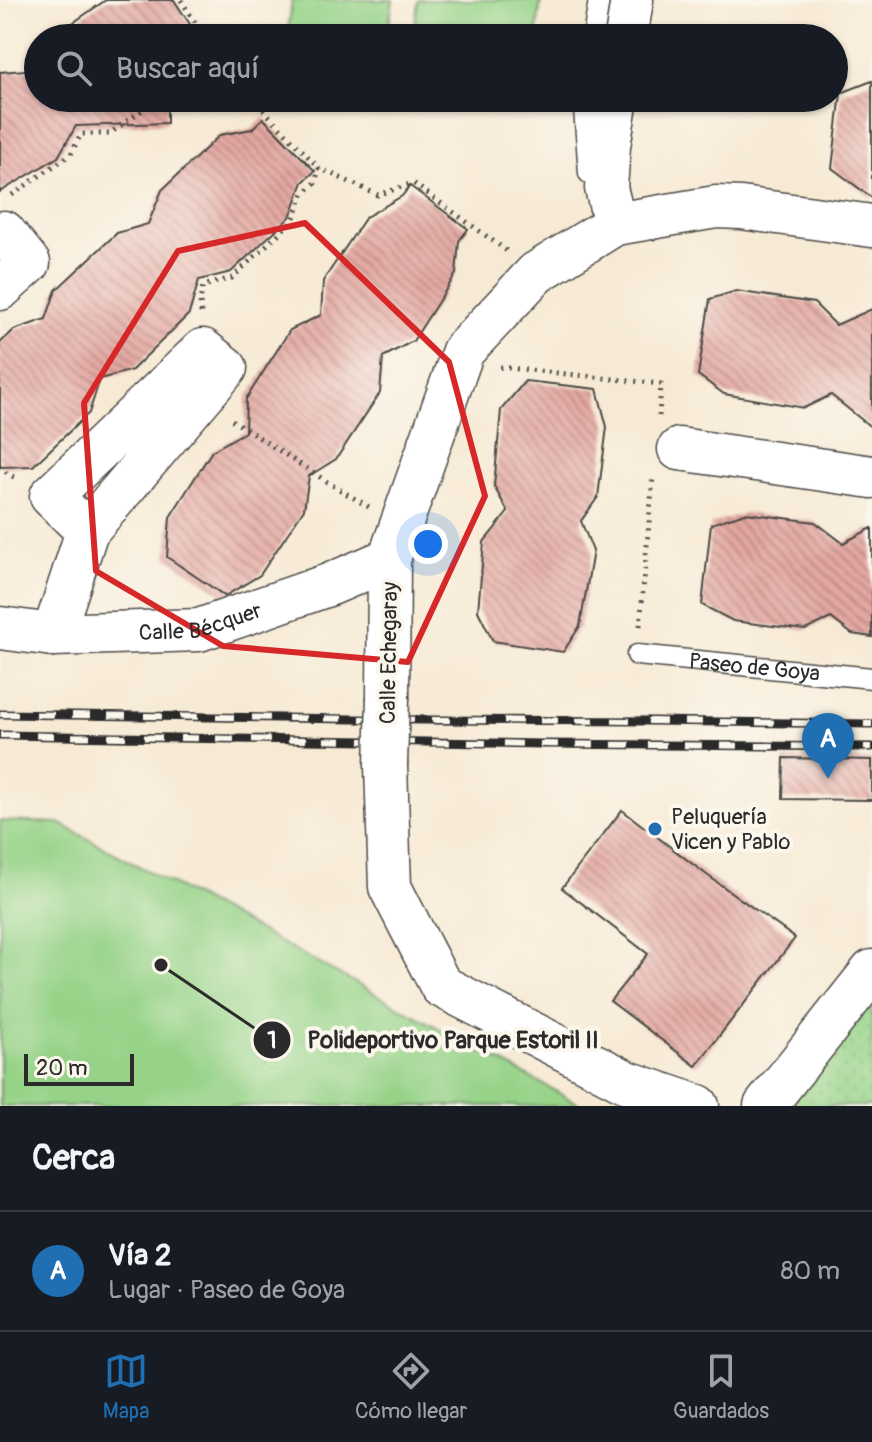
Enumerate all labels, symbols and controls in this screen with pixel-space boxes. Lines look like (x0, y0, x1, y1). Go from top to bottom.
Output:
search box (24, 24, 848, 112)
icon: search (52, 46, 96, 90)
text: Buscar aquí (116, 50, 259, 87)
your location (408, 524, 448, 564)
street label: Calle Echegaray (374, 582, 404, 724)
street label: Calle Bécquer (138, 596, 266, 647)
street label: Paseo de Goya (688, 647, 821, 688)
pin: A (802, 713, 854, 779)
place label: Peluquería Vicen y Pablo (671, 803, 791, 856)
marker: Peluquería Vicen y Pablo (646, 820, 664, 838)
callout: Polideportivo Parque Estoril II (252, 1016, 615, 1064)
text: 1 (267, 1026, 277, 1055)
text: Polideportivo Parque Estoril II (307, 1026, 599, 1055)
scale bar (24, 1050, 134, 1086)
text: 20 m (36, 1054, 88, 1082)
text: Cerca (32, 1137, 115, 1180)
text: Vía 2 (108, 1237, 172, 1274)
text: A (50, 1255, 66, 1287)
text: 80 m (780, 1255, 840, 1287)
text: Lugar · Paseo de Goya (108, 1274, 345, 1306)
tab: Mapa (103, 1349, 149, 1425)
tab: Cómo llegar (355, 1349, 467, 1425)
tab: Guardados (673, 1349, 769, 1425)

